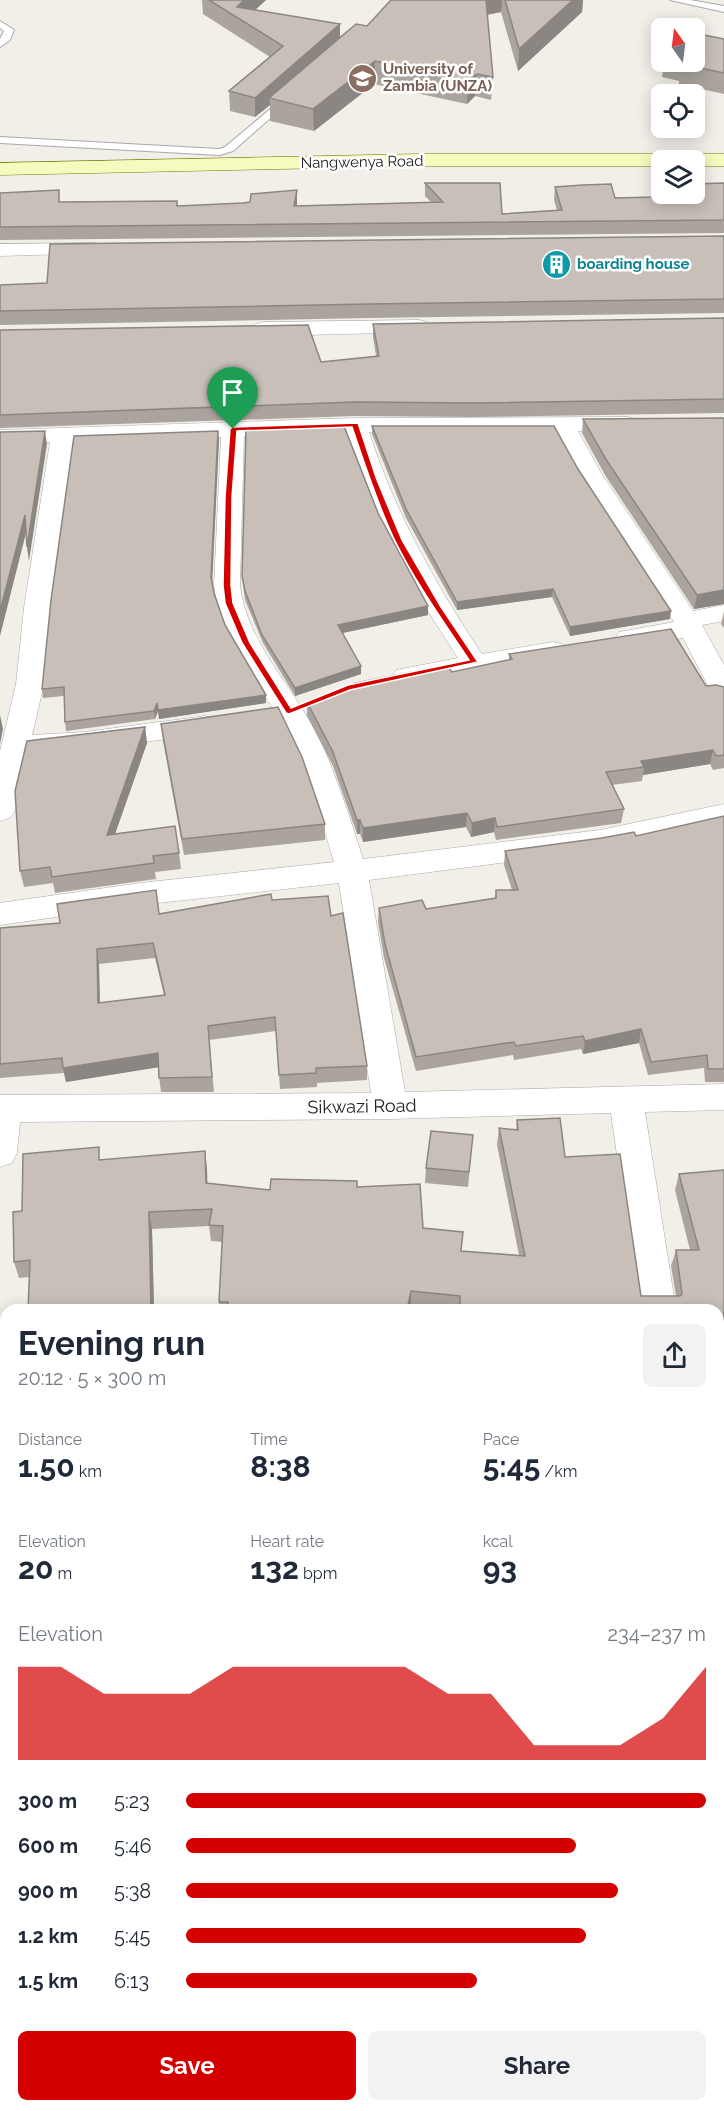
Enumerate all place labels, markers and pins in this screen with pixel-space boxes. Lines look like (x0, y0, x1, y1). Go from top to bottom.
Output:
place label: University of Zambia (UNZA) (383, 60, 492, 95)
school or university icon: University of Zambia (UNZA) (346, 62, 378, 94)
building icon: boarding house (540, 248, 572, 280)
place label: boarding house (577, 255, 689, 273)
pin (207, 367, 258, 429)

